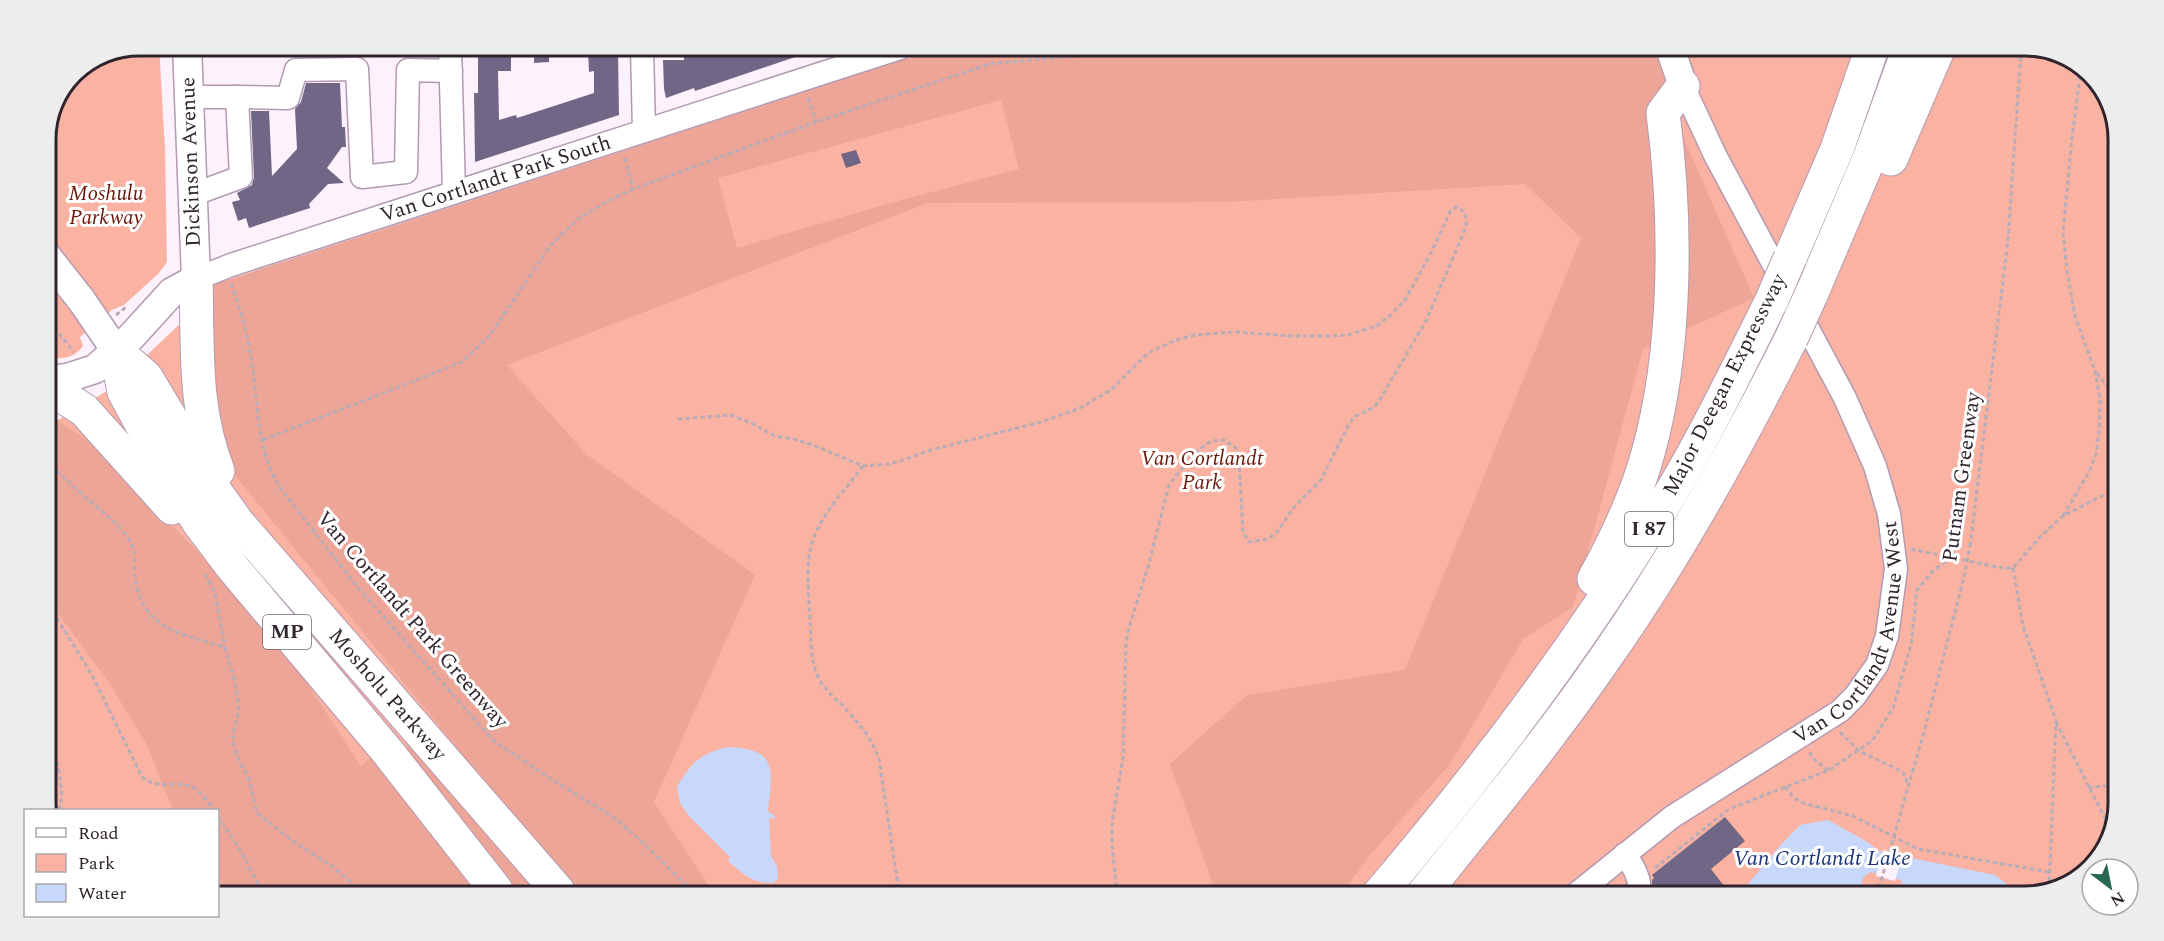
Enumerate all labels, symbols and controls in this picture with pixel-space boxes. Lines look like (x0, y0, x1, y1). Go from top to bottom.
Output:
street label: Dickinson Avenue (172, 76, 210, 248)
street label: Van Cortlandt Park South (376, 127, 615, 231)
park label: Moshulu Parkway (68, 178, 144, 234)
street label: Major Deegan Expressway (1655, 267, 1796, 502)
street label: Putnam Greenway (1934, 389, 1990, 564)
park label: Van Cortlandt Park (1141, 443, 1264, 499)
street label: Van Cortlandt Park Greenway (308, 504, 516, 737)
road number: I 87 (1625, 512, 1673, 546)
street label: Van Cortlandt Avenue West (1786, 519, 1912, 753)
road number: MP (263, 615, 311, 649)
street label: Mosholu Parkway (321, 621, 455, 769)
legend (24, 809, 219, 917)
text: Road (78, 820, 119, 847)
water label: Van Cortlandt Lake (1733, 842, 1911, 875)
text: Park (78, 850, 115, 877)
north arrow (2080, 857, 2140, 917)
text: Water (78, 880, 126, 907)
text: N (2106, 885, 2129, 913)

